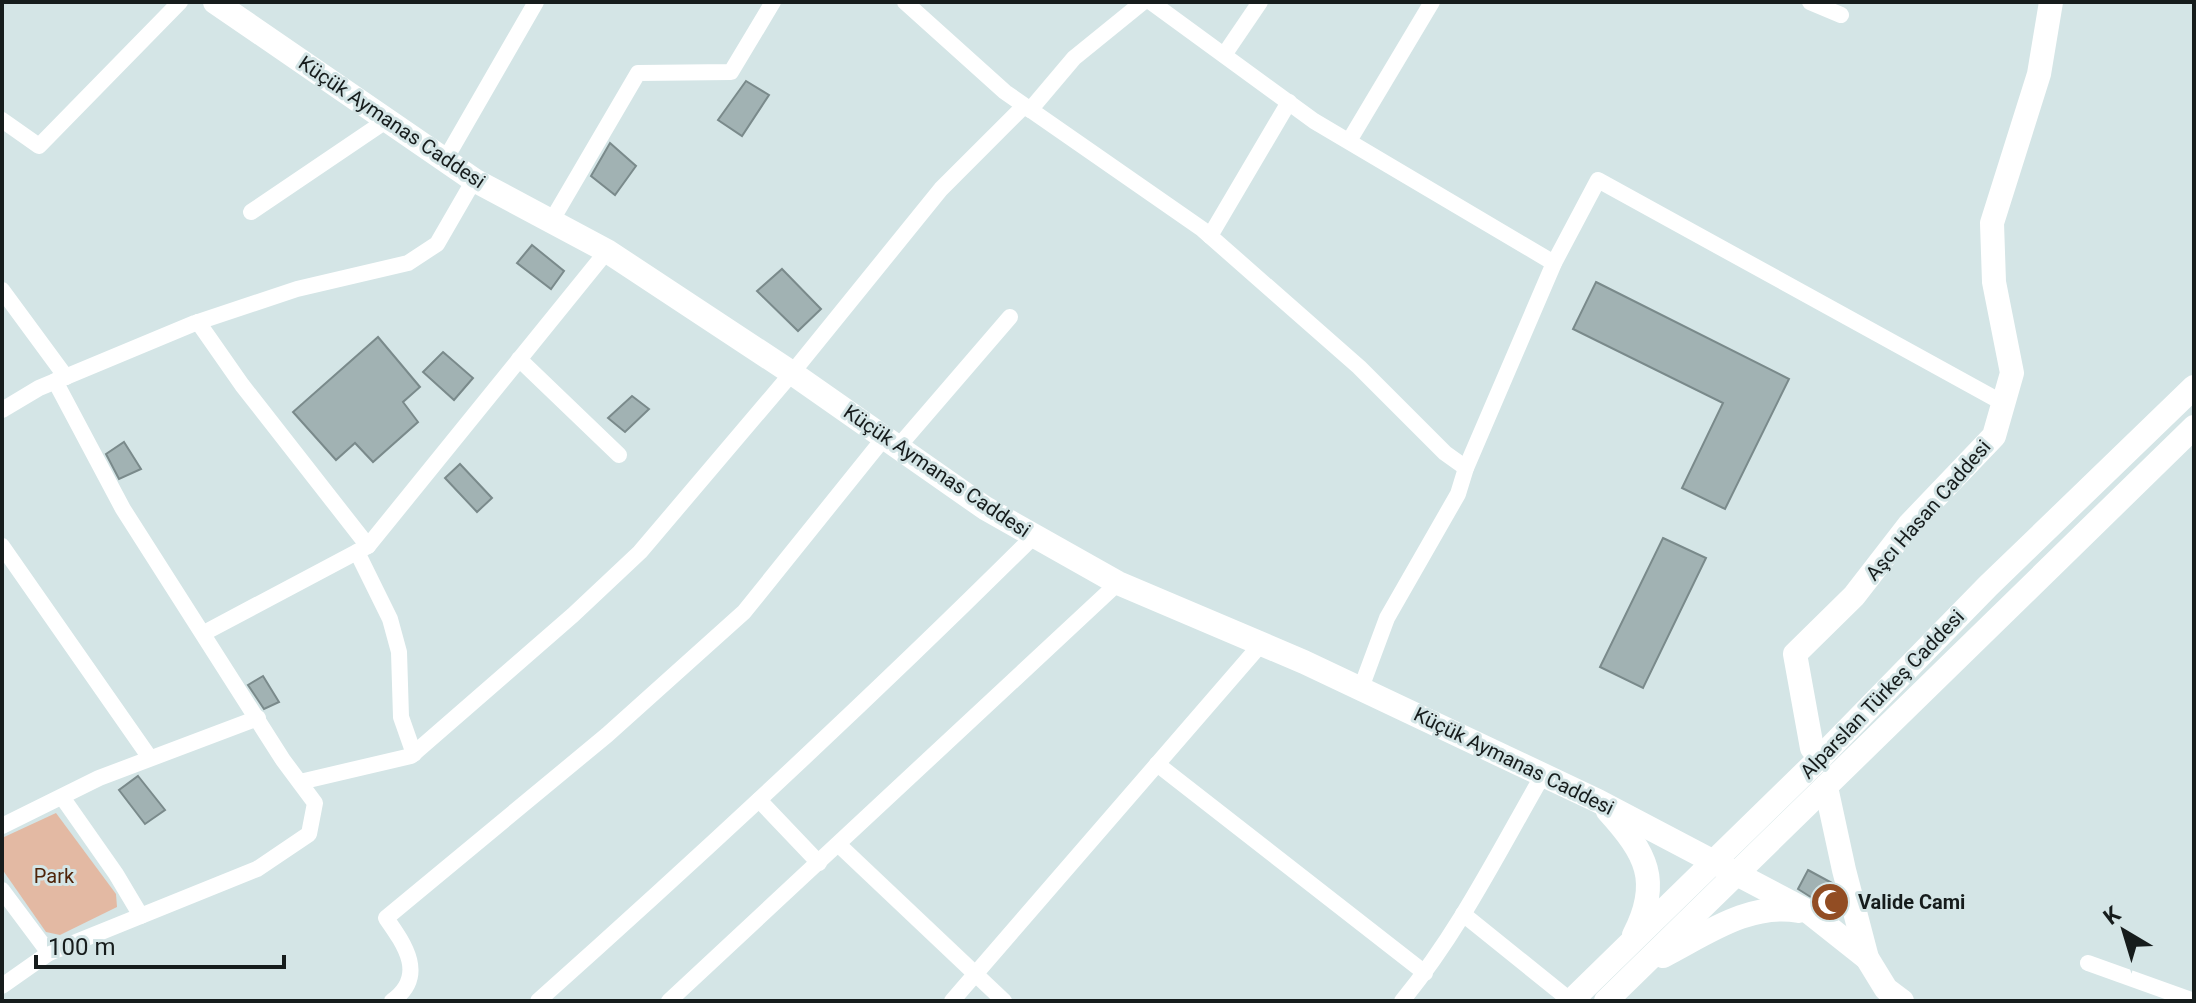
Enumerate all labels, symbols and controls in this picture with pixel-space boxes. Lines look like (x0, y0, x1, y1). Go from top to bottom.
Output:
street label: Küçük Aymanas Caddesi (294, 51, 490, 193)
street label: Küçük Aymanas Caddesi (839, 400, 1035, 542)
street label: Aşcı Hasan Caddesi (1860, 435, 1996, 585)
street label: Alparslan Türkeş Caddesi (1795, 605, 1969, 783)
street label: Küçük Aymanas Caddesi (1410, 702, 1618, 820)
park label: Park (34, 864, 75, 888)
mosque icon: Valide Cami (1809, 881, 1851, 923)
place label: Valide Cami (1858, 890, 1965, 914)
north arrow (2084, 891, 2164, 971)
text: K (2099, 901, 2126, 930)
scale bar (36, 919, 284, 969)
text: 100 m (48, 933, 115, 961)

